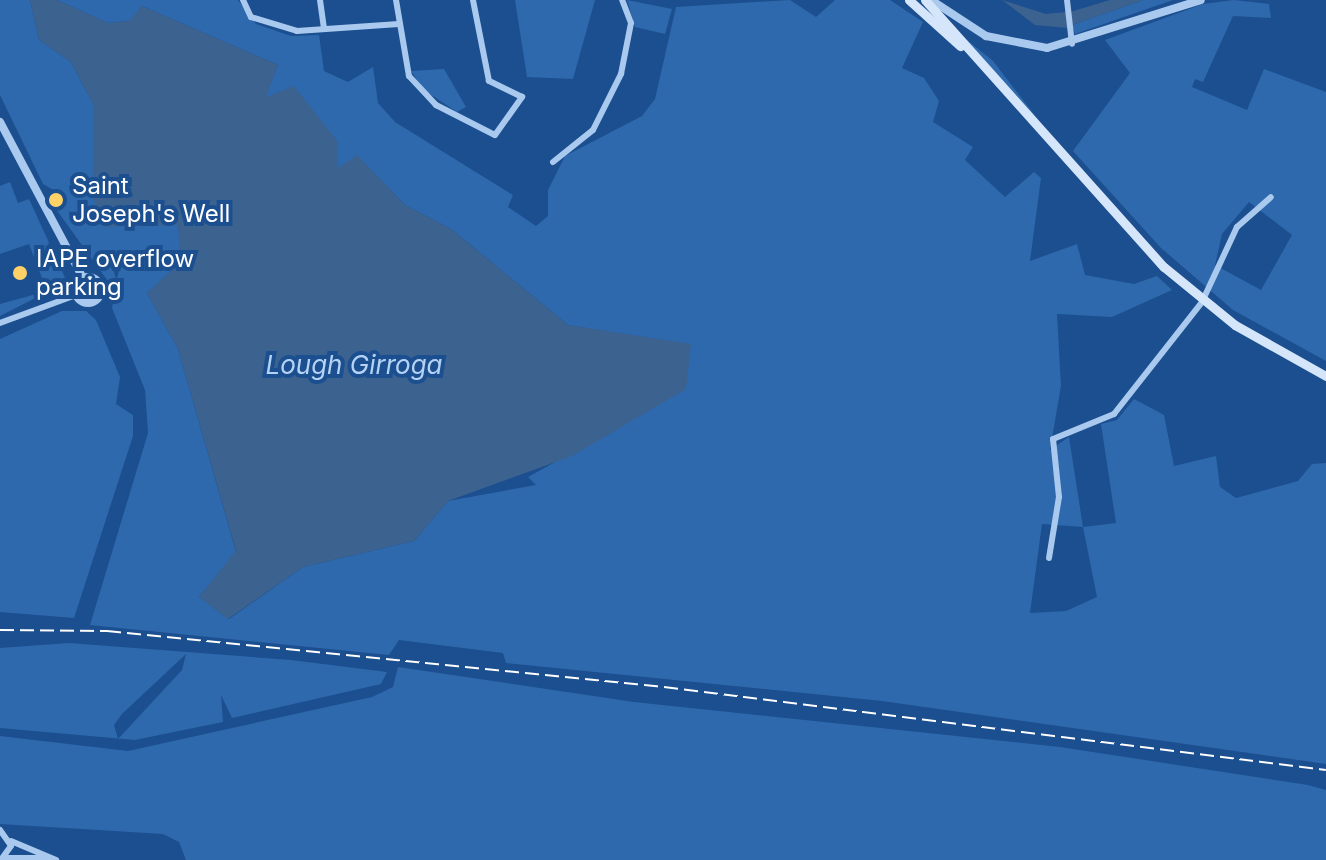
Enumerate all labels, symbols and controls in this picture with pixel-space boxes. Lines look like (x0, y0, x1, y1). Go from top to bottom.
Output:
place label: Saint Joseph's Well (72, 172, 230, 228)
marker: Saint Joseph's Well (47, 191, 65, 209)
place label: IAPE overflow parking (36, 245, 194, 301)
marker: IAPE overflow parking (11, 264, 29, 282)
water label: Lough Girroga (265, 349, 443, 381)

